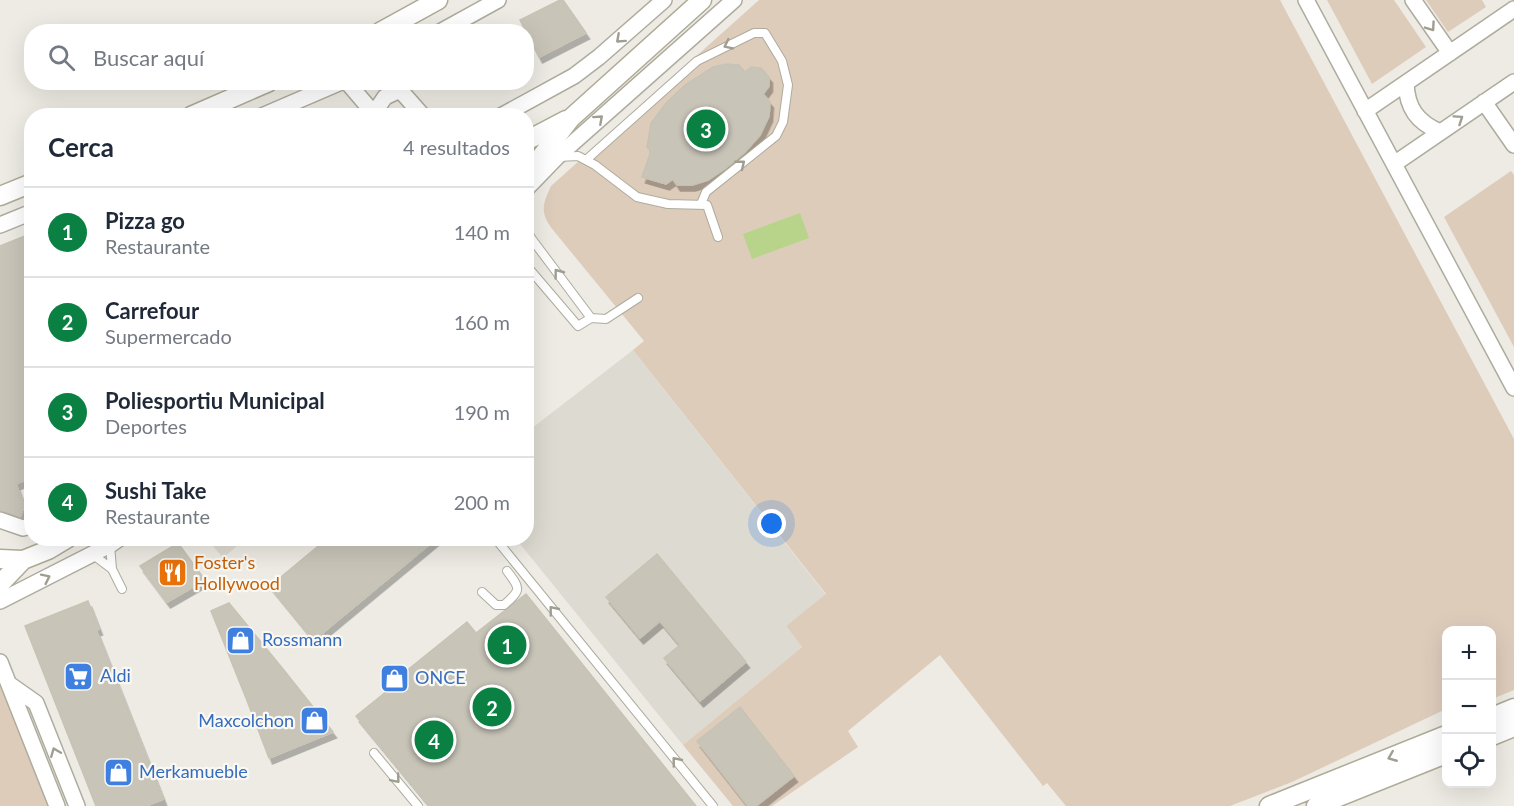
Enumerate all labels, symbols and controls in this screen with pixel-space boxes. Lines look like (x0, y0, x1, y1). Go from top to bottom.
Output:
one-way arrow (1424, 20, 1435, 31)
search box (24, 24, 534, 90)
one-way arrow (616, 32, 627, 43)
one-way arrow (724, 38, 735, 50)
icon: search (45, 41, 78, 74)
text: Buscar aquí (93, 44, 204, 71)
pin: 3 (686, 106, 726, 152)
one-way arrow (592, 115, 603, 126)
one-way arrow (1453, 115, 1464, 126)
text: Cerca (48, 131, 114, 163)
text: 4 resultados (403, 135, 510, 159)
one-way arrow (735, 160, 746, 171)
text: Pizza go (105, 207, 185, 234)
text: 1 (62, 220, 73, 244)
text: 140 m (454, 220, 510, 244)
text: Restaurante (105, 234, 210, 258)
one-way arrow (554, 269, 565, 280)
text: Carrefour (105, 297, 199, 324)
text: 2 (62, 310, 73, 334)
text: 160 m (454, 310, 510, 334)
text: Supermercado (105, 324, 232, 348)
text: Poliesportiu Municipal (105, 387, 325, 414)
text: 3 (62, 400, 73, 424)
text: 190 m (454, 400, 510, 424)
text: Deportes (105, 414, 187, 438)
text: Sushi Take (105, 477, 207, 504)
text: 4 (62, 490, 73, 514)
text: 200 m (454, 490, 510, 514)
text: Restaurante (105, 504, 210, 528)
your location (757, 509, 786, 538)
place label: Foster's Hollywood (194, 551, 280, 594)
restaurant icon: Foster's Hollywood (157, 557, 189, 589)
one-way arrow (39, 573, 50, 585)
one-way arrow (549, 605, 560, 616)
pin: 1 (488, 622, 526, 668)
shop icon: Rossmann (225, 624, 257, 656)
map controls (1442, 626, 1496, 788)
button: + (1442, 626, 1496, 680)
place label: Rossmann (262, 628, 342, 650)
supermarket icon: Aldi (63, 660, 95, 692)
shop icon: ONCE (378, 662, 410, 694)
place label: Aldi (100, 664, 131, 686)
place label: ONCE (415, 666, 466, 688)
button: − (1442, 680, 1496, 734)
pin: 2 (472, 684, 512, 730)
shop icon: Maxcolchon (299, 705, 331, 737)
place label: Maxcolchon (198, 709, 294, 731)
pin: 4 (414, 718, 454, 762)
button: locate (1442, 734, 1496, 788)
one-way arrow (50, 747, 63, 757)
one-way arrow (1387, 750, 1398, 762)
shop icon: Merkamueble (102, 756, 134, 788)
one-way arrow (673, 757, 684, 768)
place label: Merkamueble (139, 760, 248, 782)
one-way arrow (389, 772, 400, 783)

